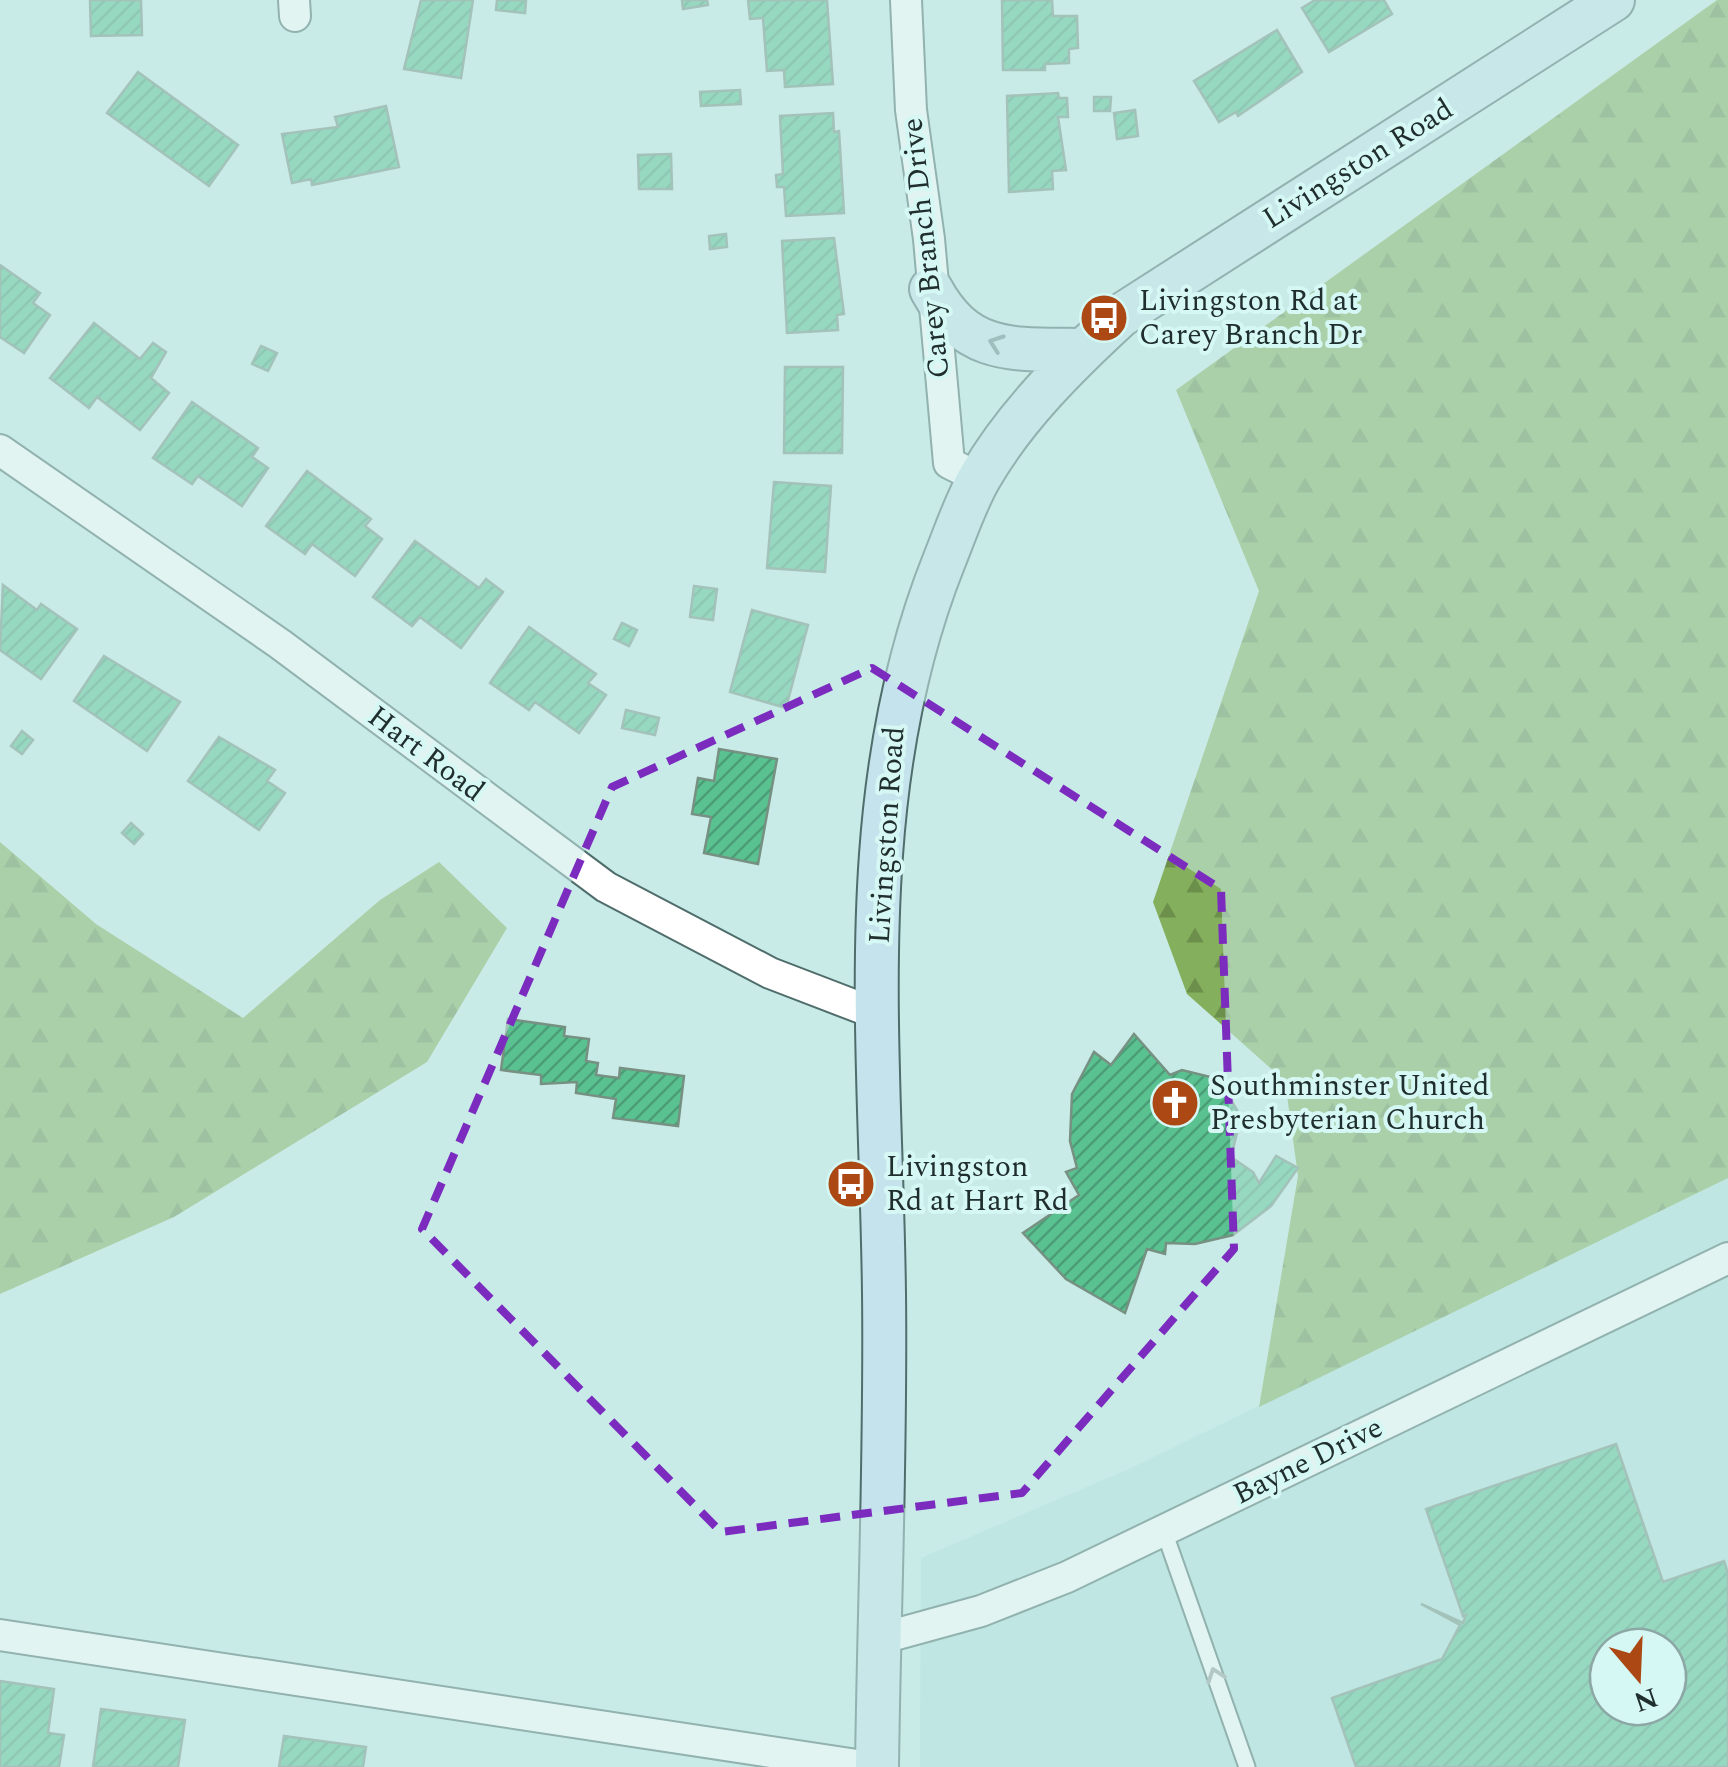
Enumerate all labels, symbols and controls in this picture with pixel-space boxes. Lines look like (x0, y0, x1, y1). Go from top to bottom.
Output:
street label: Livingston Road (1254, 87, 1462, 241)
street label: Carey Branch Drive (889, 115, 963, 381)
place label: Livingston Rd at Carey Branch Dr (1139, 278, 1362, 358)
bus stop icon: Livingston Rd at Carey Branch Dr (1078, 292, 1130, 344)
one-way arrow (988, 335, 1006, 355)
street label: Hart Road (358, 695, 494, 813)
street label: Livingston Road (856, 725, 918, 945)
place label: Southminster United Presbyterian Church (1210, 1063, 1490, 1143)
church icon: Southminster United Presbyterian Church (1149, 1077, 1201, 1129)
place label: Livingston Rd at Hart Rd (886, 1144, 1069, 1224)
bus stop icon: Livingston Rd at Hart Rd (825, 1158, 877, 1210)
street label: Bayne Drive (1225, 1405, 1391, 1517)
north arrow (1588, 1627, 1688, 1727)
one-way arrow (1206, 1668, 1226, 1685)
text: N (1628, 1675, 1663, 1723)

